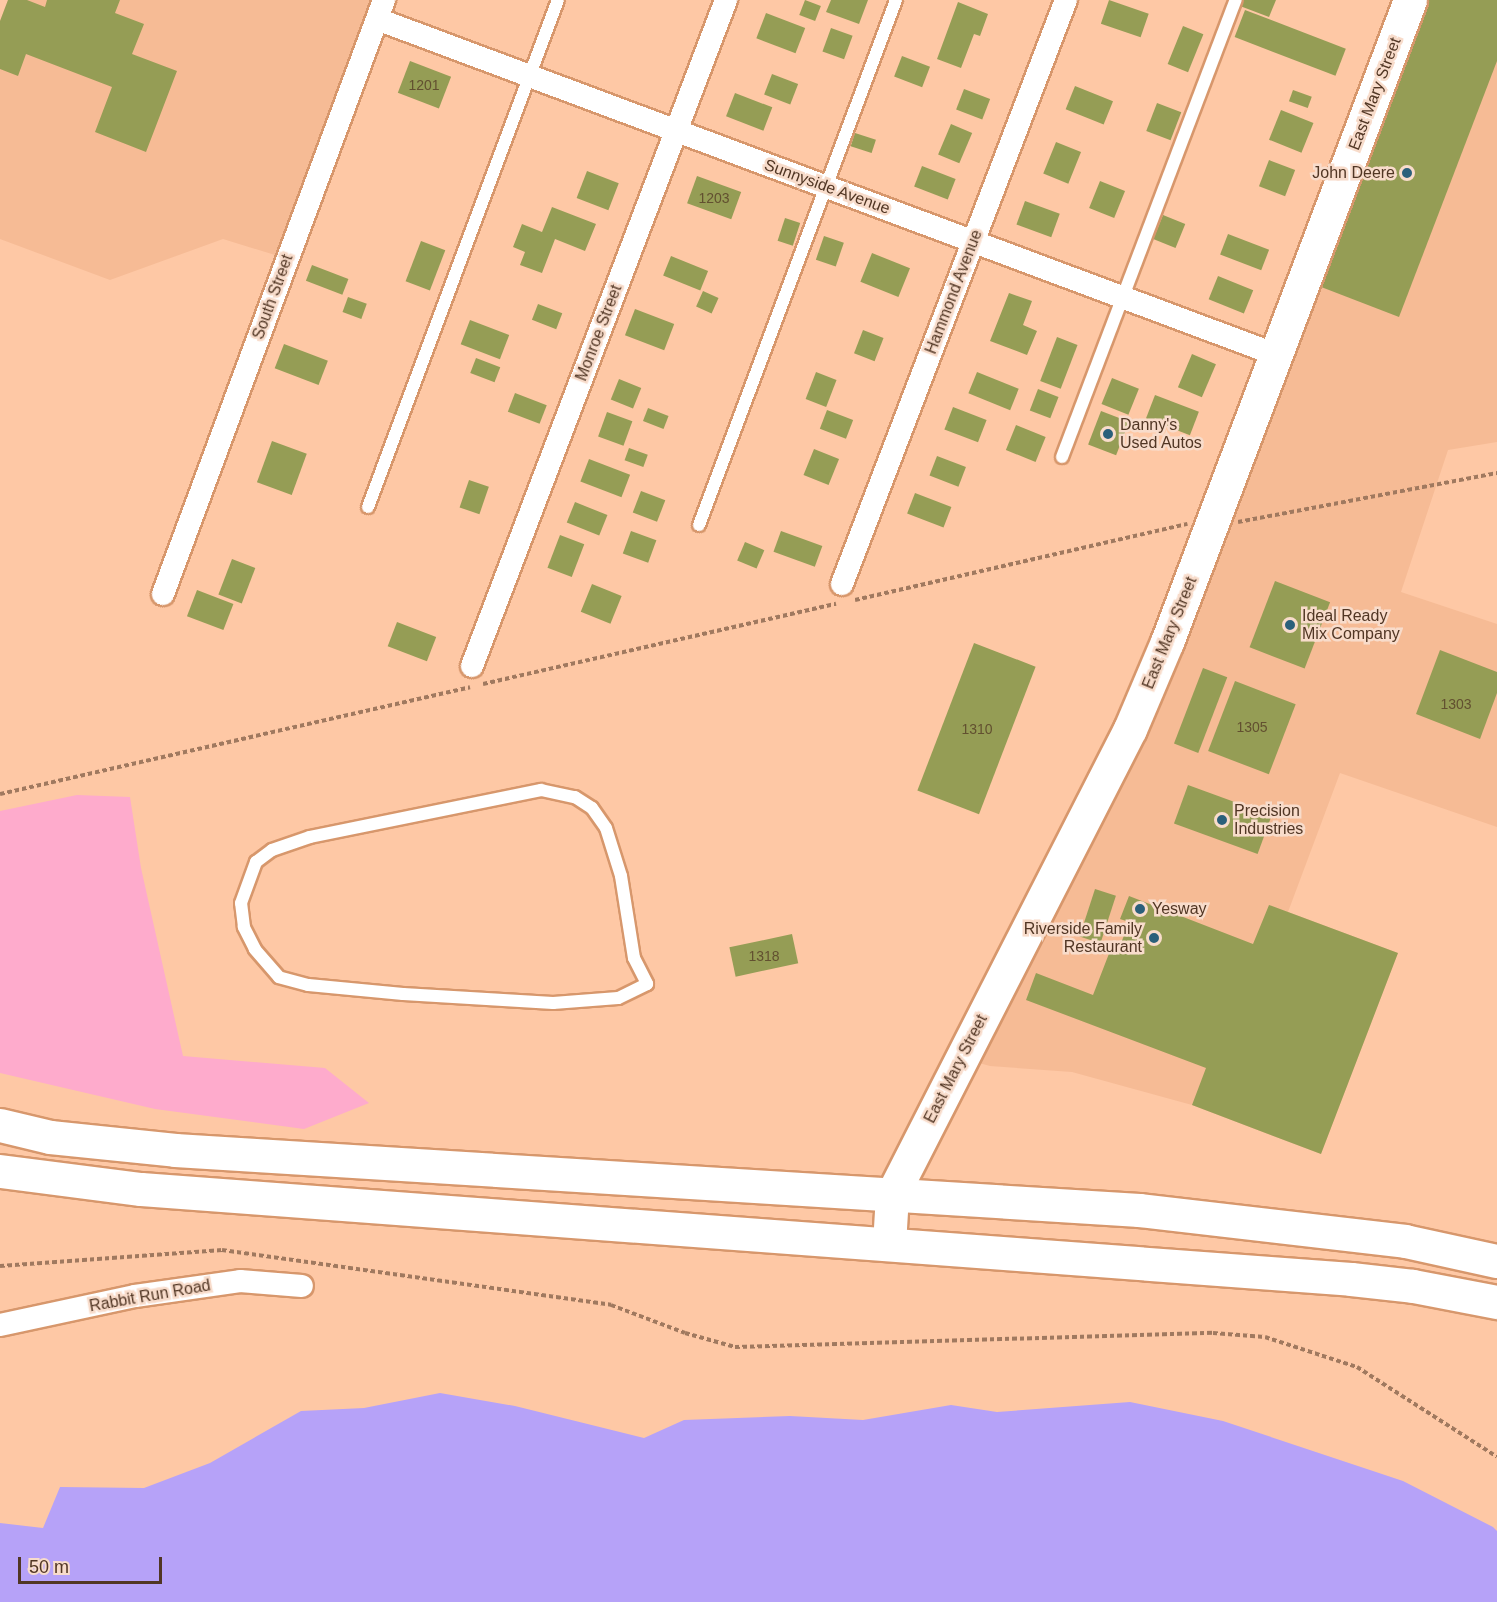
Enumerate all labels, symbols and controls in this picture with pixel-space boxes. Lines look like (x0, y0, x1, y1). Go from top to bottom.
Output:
street label: East Mary Street (1345, 35, 1405, 153)
house number: 1201 (408, 77, 440, 93)
street label: Sunnyside Avenue (761, 155, 893, 219)
place label: John Deere (1312, 163, 1395, 183)
marker: John Deere (1400, 166, 1414, 180)
house number: 1203 (698, 190, 730, 206)
street label: Hammond Avenue (921, 227, 987, 357)
street label: South Street (249, 252, 297, 342)
street label: Monroe Street (572, 282, 626, 384)
place label: Danny's Used Autos (1120, 415, 1203, 453)
marker: Danny's Used Autos (1101, 427, 1115, 441)
street label: East Mary Street (1139, 574, 1201, 692)
place label: Ideal Ready Mix Company (1302, 606, 1400, 644)
marker: Ideal Ready Mix Company (1283, 618, 1297, 632)
house number: 1303 (1440, 696, 1472, 712)
house number: 1305 (1236, 719, 1268, 735)
house number: 1310 (961, 721, 993, 737)
place label: Precision Industries (1234, 801, 1303, 839)
marker: Precision Industries (1215, 813, 1229, 827)
place label: Yesway (1152, 899, 1207, 919)
marker: Yesway (1133, 902, 1147, 916)
place label: Riverside Family Restaurant (1024, 919, 1142, 957)
marker: Riverside Family Restaurant (1147, 931, 1161, 945)
house number: 1318 (748, 948, 780, 964)
street label: East Mary Street (920, 1012, 992, 1126)
street label: Rabbit Run Road (88, 1276, 212, 1316)
scale bar (21, 1545, 165, 1583)
text: 50 m (29, 1557, 69, 1577)

